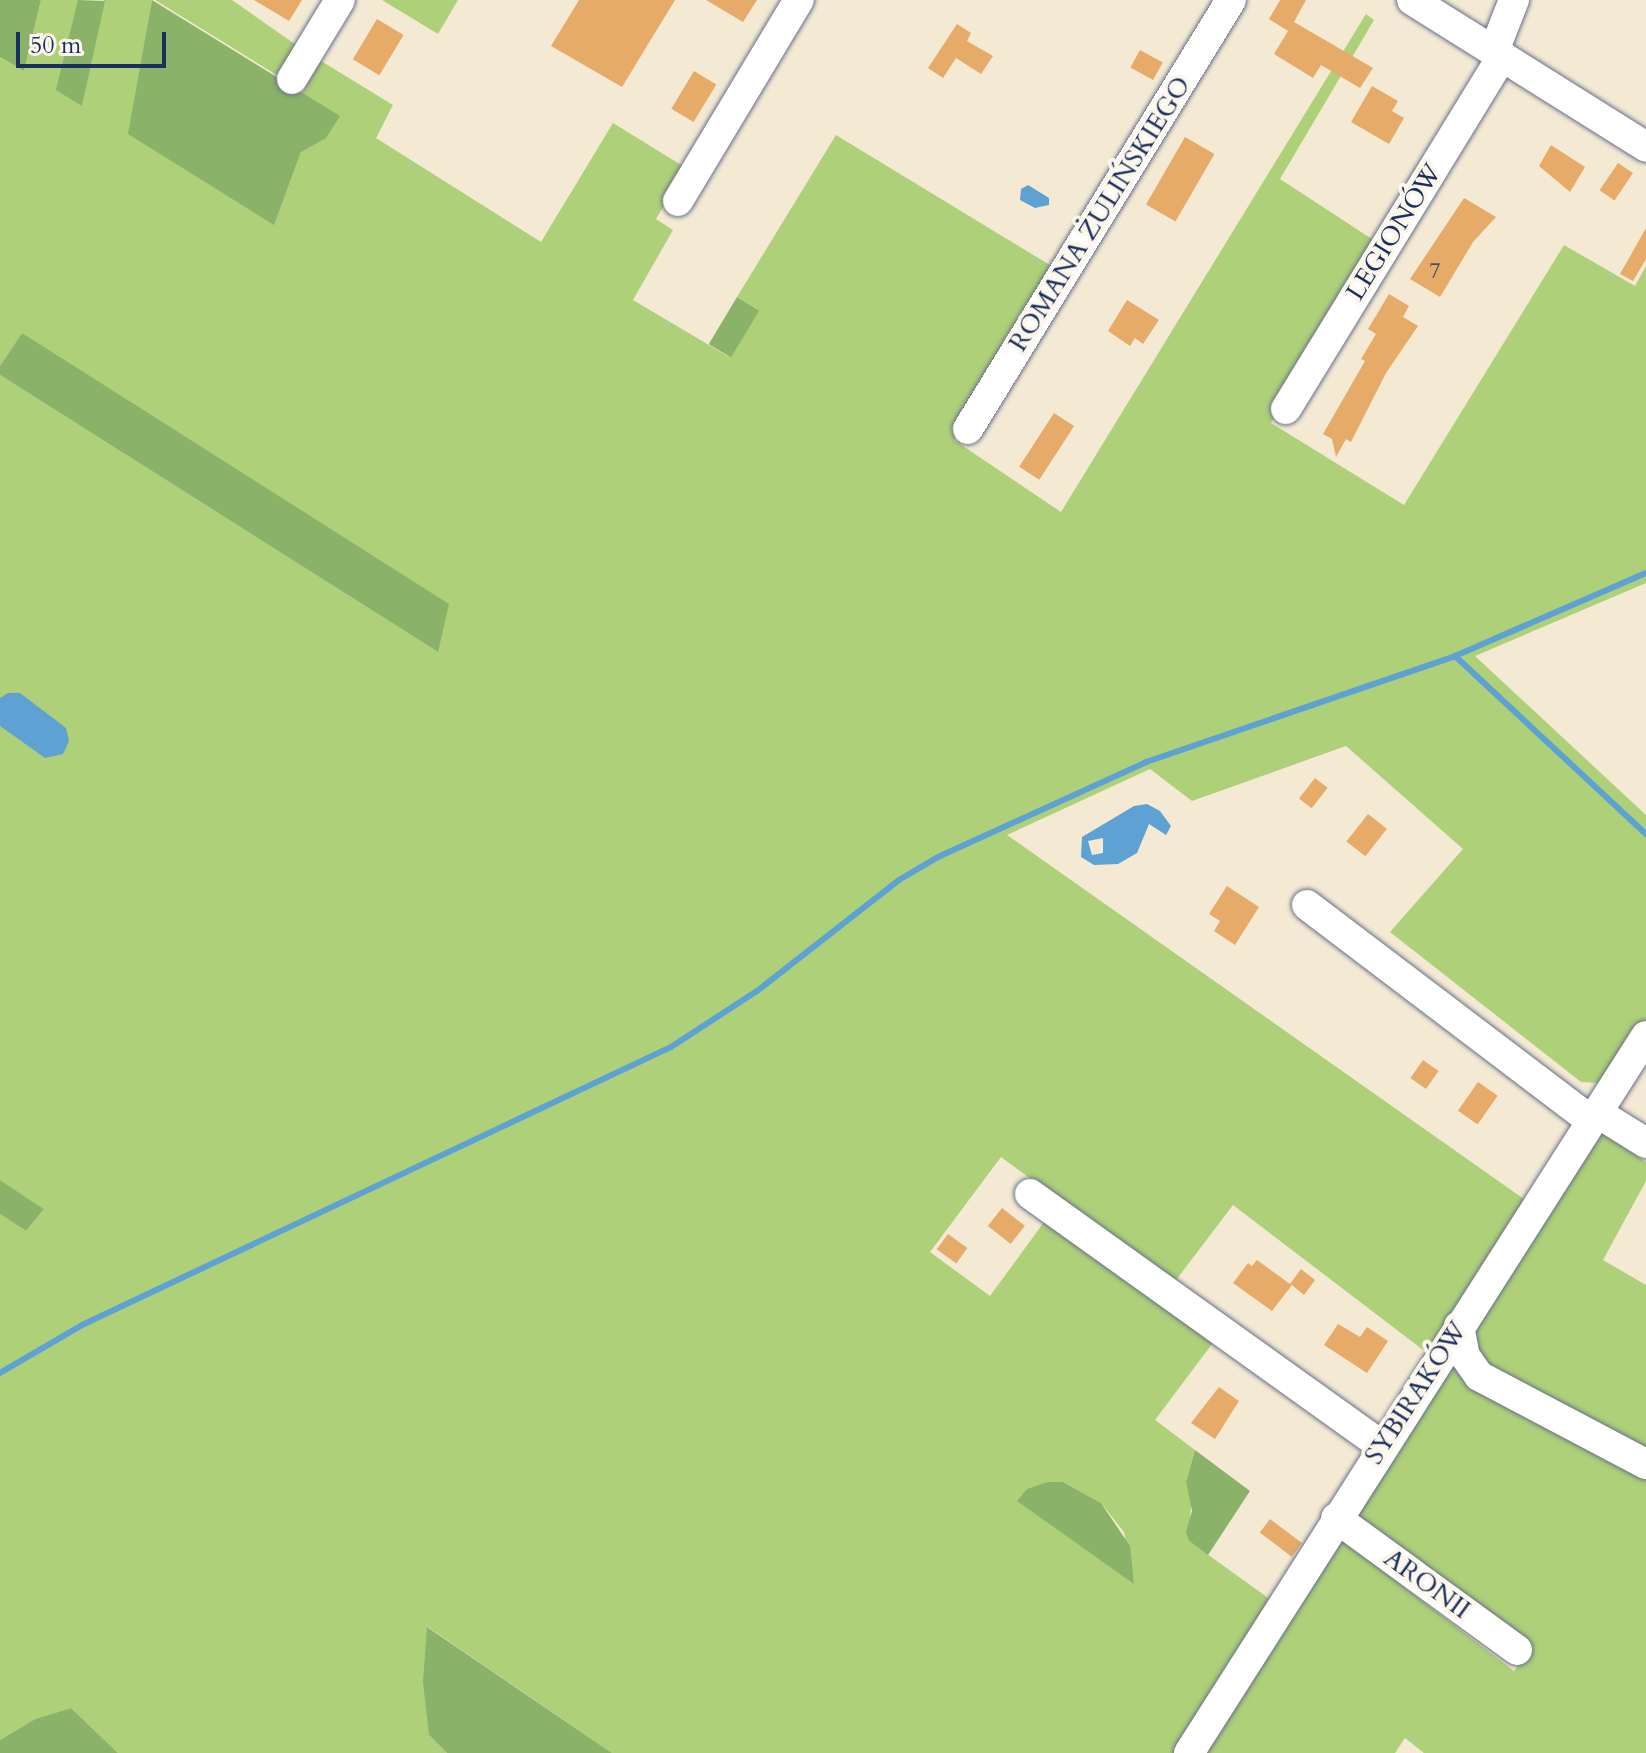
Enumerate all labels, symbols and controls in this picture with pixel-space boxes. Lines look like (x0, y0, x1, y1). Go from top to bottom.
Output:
scale bar (20, 16, 170, 66)
text: 50 m (30, 29, 81, 62)
street label: ROMANA ŻULIŃSKIEGO (1003, 71, 1197, 357)
street label: LEGIONÓW (1340, 158, 1448, 306)
house number: 7 (1429, 259, 1441, 285)
street label: SYBIRAKÓW (1358, 1316, 1474, 1470)
street label: ARONII (1378, 1542, 1476, 1626)

